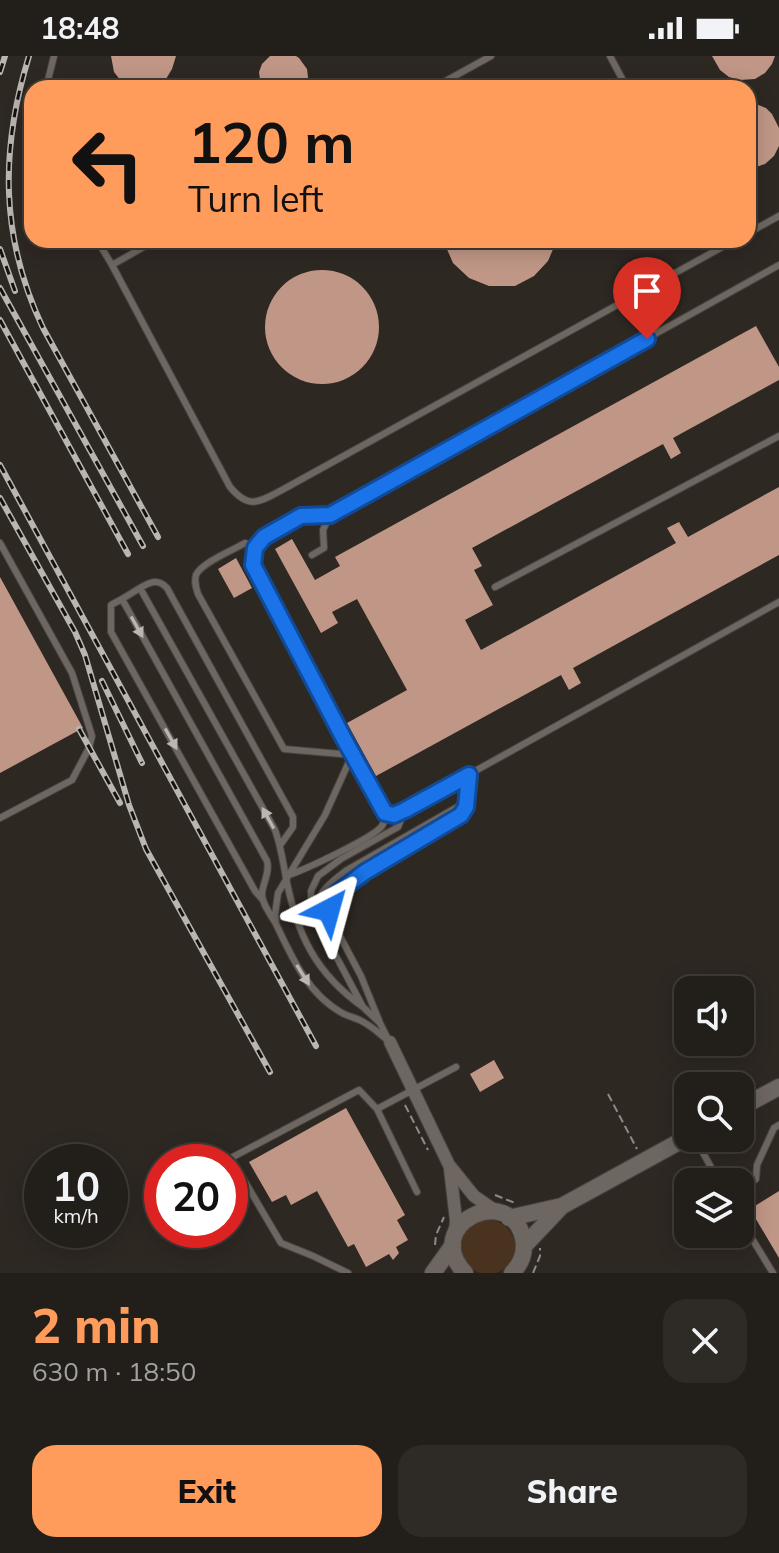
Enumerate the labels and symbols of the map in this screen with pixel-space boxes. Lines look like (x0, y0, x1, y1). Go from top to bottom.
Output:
pin (613, 257, 681, 339)
one-way arrow (131, 615, 144, 638)
one-way arrow (163, 728, 177, 750)
one-way arrow (261, 807, 275, 829)
position arrow (287, 868, 371, 952)
one-way arrow (296, 964, 310, 986)
speed limit sign: 20 (144, 1144, 248, 1248)

